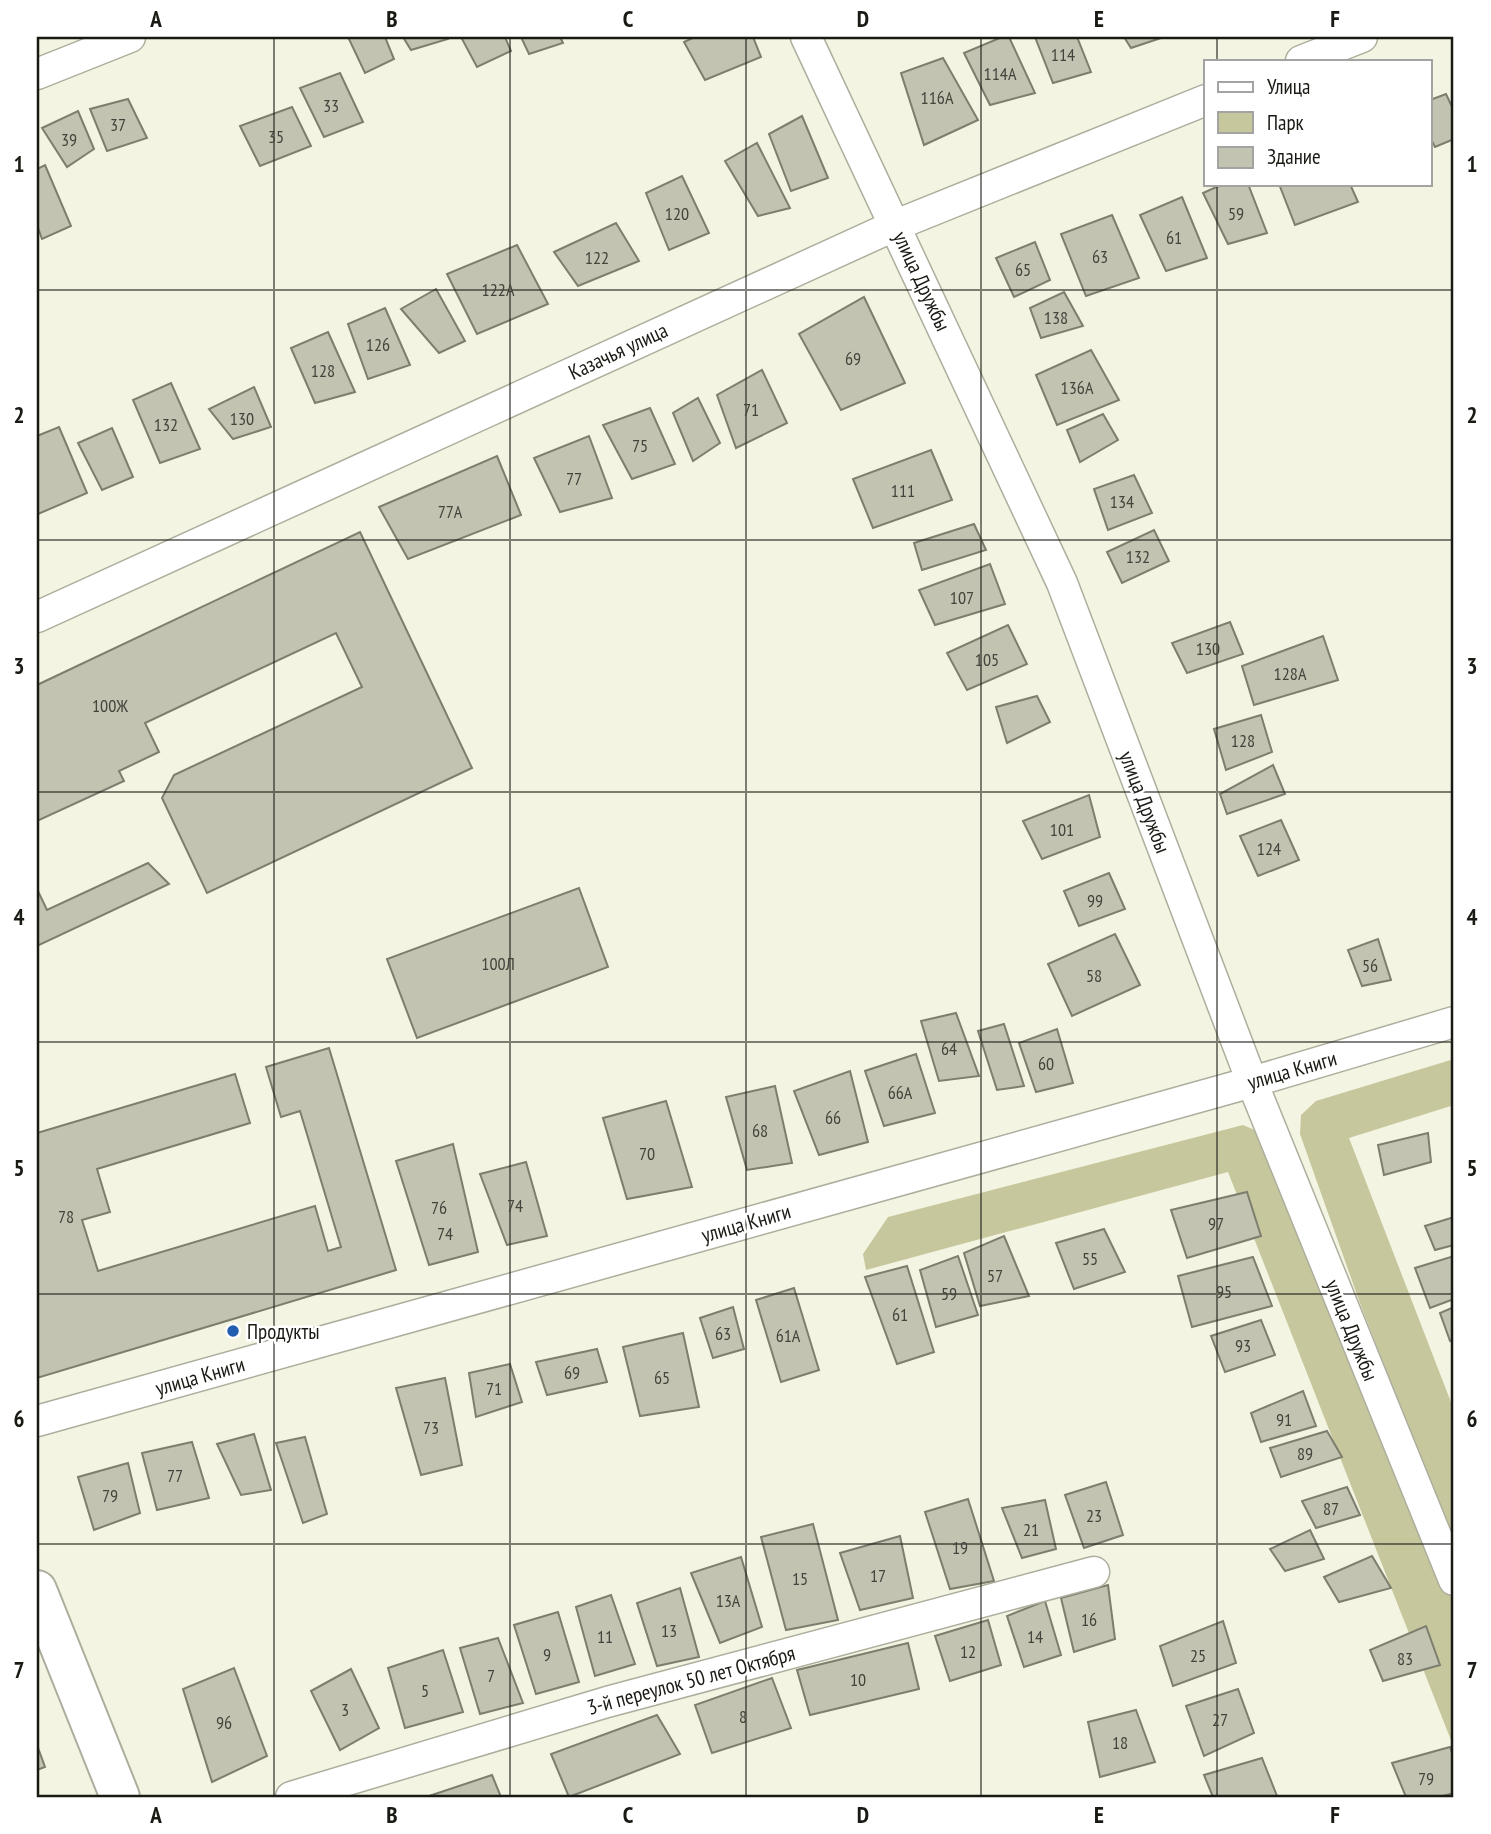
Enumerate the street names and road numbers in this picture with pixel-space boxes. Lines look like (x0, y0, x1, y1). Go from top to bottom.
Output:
street label: улица Дружбы (887, 227, 957, 335)
street label: Казачья улица (564, 316, 672, 386)
street label: улица Дружбы (1113, 747, 1177, 857)
street label: улица Книги (1244, 1044, 1340, 1096)
street label: улица Книги (698, 1197, 794, 1249)
street label: улица Дружбы (1319, 1275, 1385, 1385)
street label: улица Книги (152, 1350, 248, 1402)
street label: 3-й переулок 50 лет Октября (584, 1639, 798, 1721)

